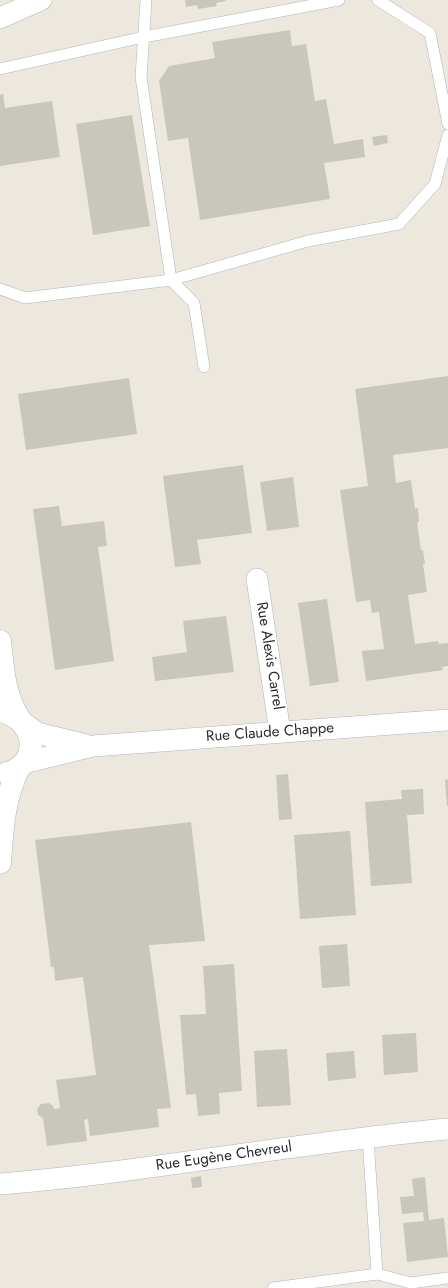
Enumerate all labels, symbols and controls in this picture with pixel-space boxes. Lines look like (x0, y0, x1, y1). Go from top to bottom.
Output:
street label: Rue Alexis Carrel (252, 601, 286, 711)
street label: Rue Claude Chappe (205, 720, 335, 746)
street label: Rue Eugène Chevreul (155, 1139, 293, 1175)

